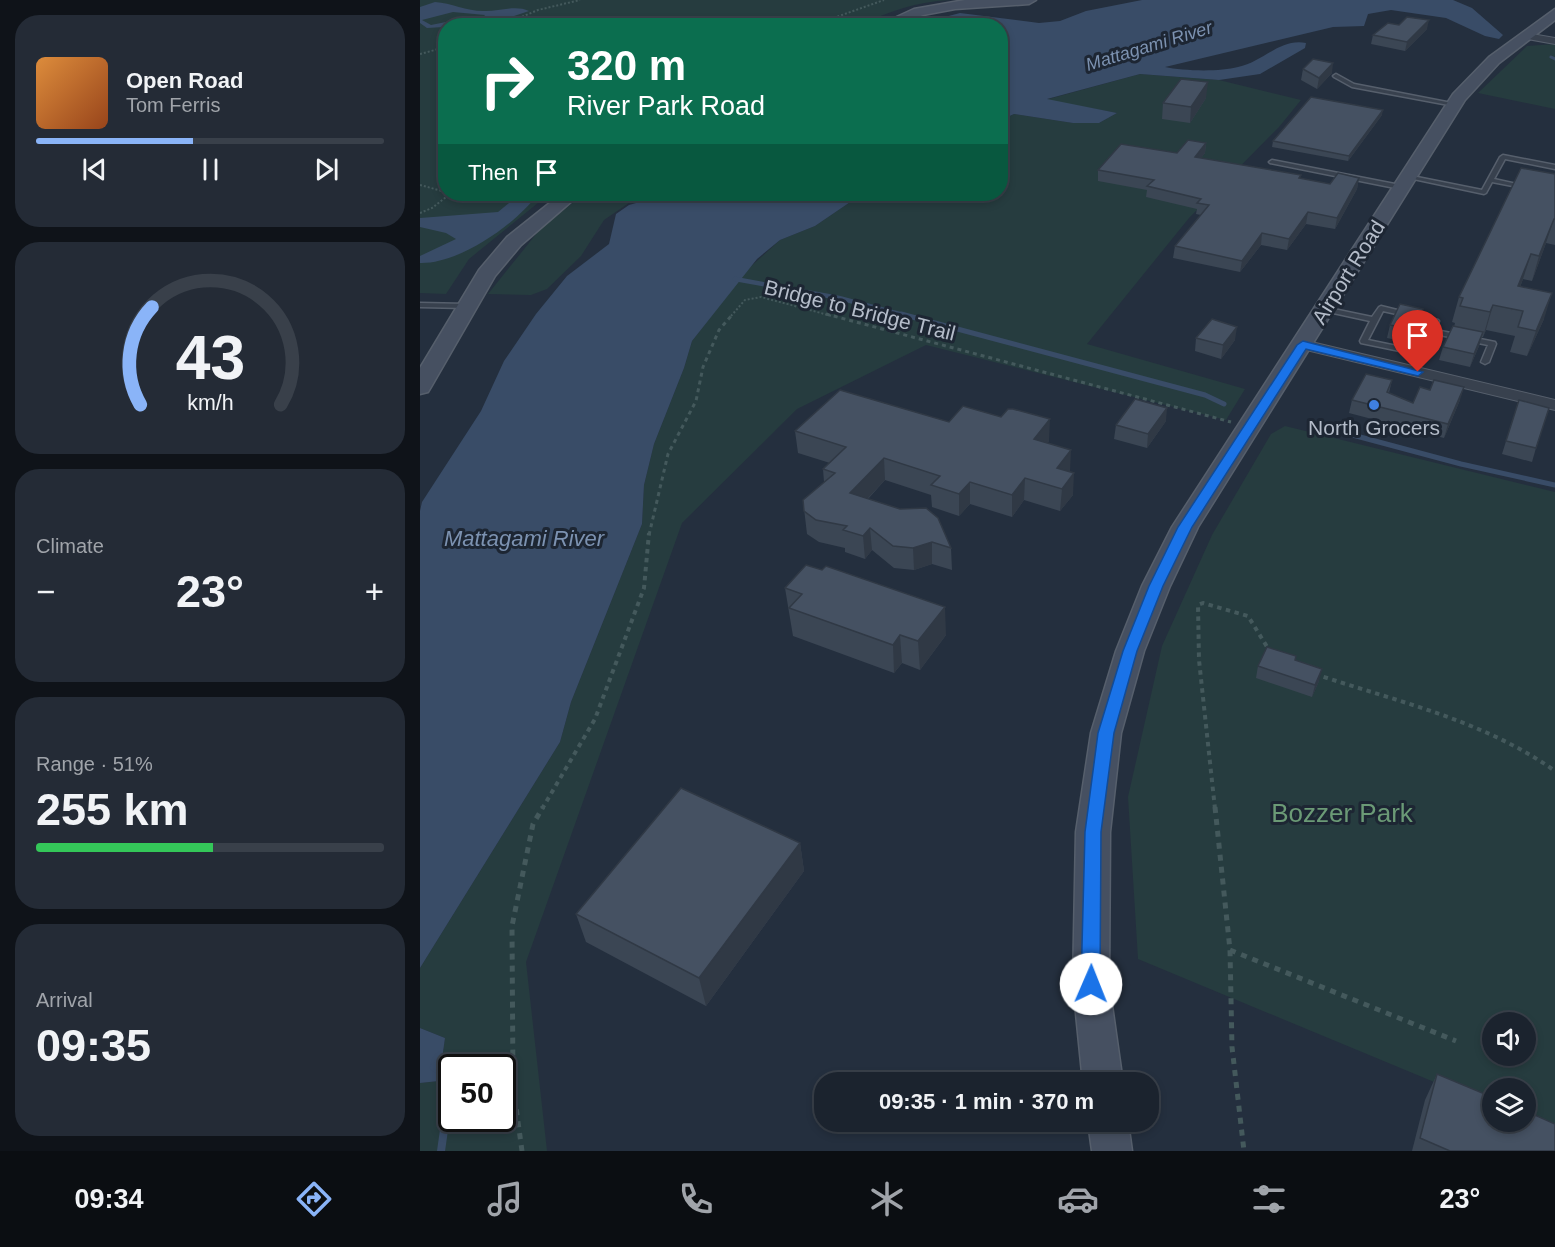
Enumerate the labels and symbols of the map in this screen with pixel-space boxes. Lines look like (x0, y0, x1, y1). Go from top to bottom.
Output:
water label: Mattagami River (1083, 17, 1216, 75)
street label: Airport Road (1307, 216, 1389, 328)
street label: Bridge to Bridge Trail (762, 275, 958, 345)
pin (1392, 310, 1443, 372)
marker: North Grocers (1367, 398, 1381, 412)
place label: North Grocers (1308, 416, 1440, 439)
water label: Mattagami River (444, 526, 606, 551)
park label: Bozzer Park (1271, 798, 1414, 828)
position arrow (1059, 952, 1123, 1016)
speed limit sign: 50 (438, 1054, 516, 1132)

